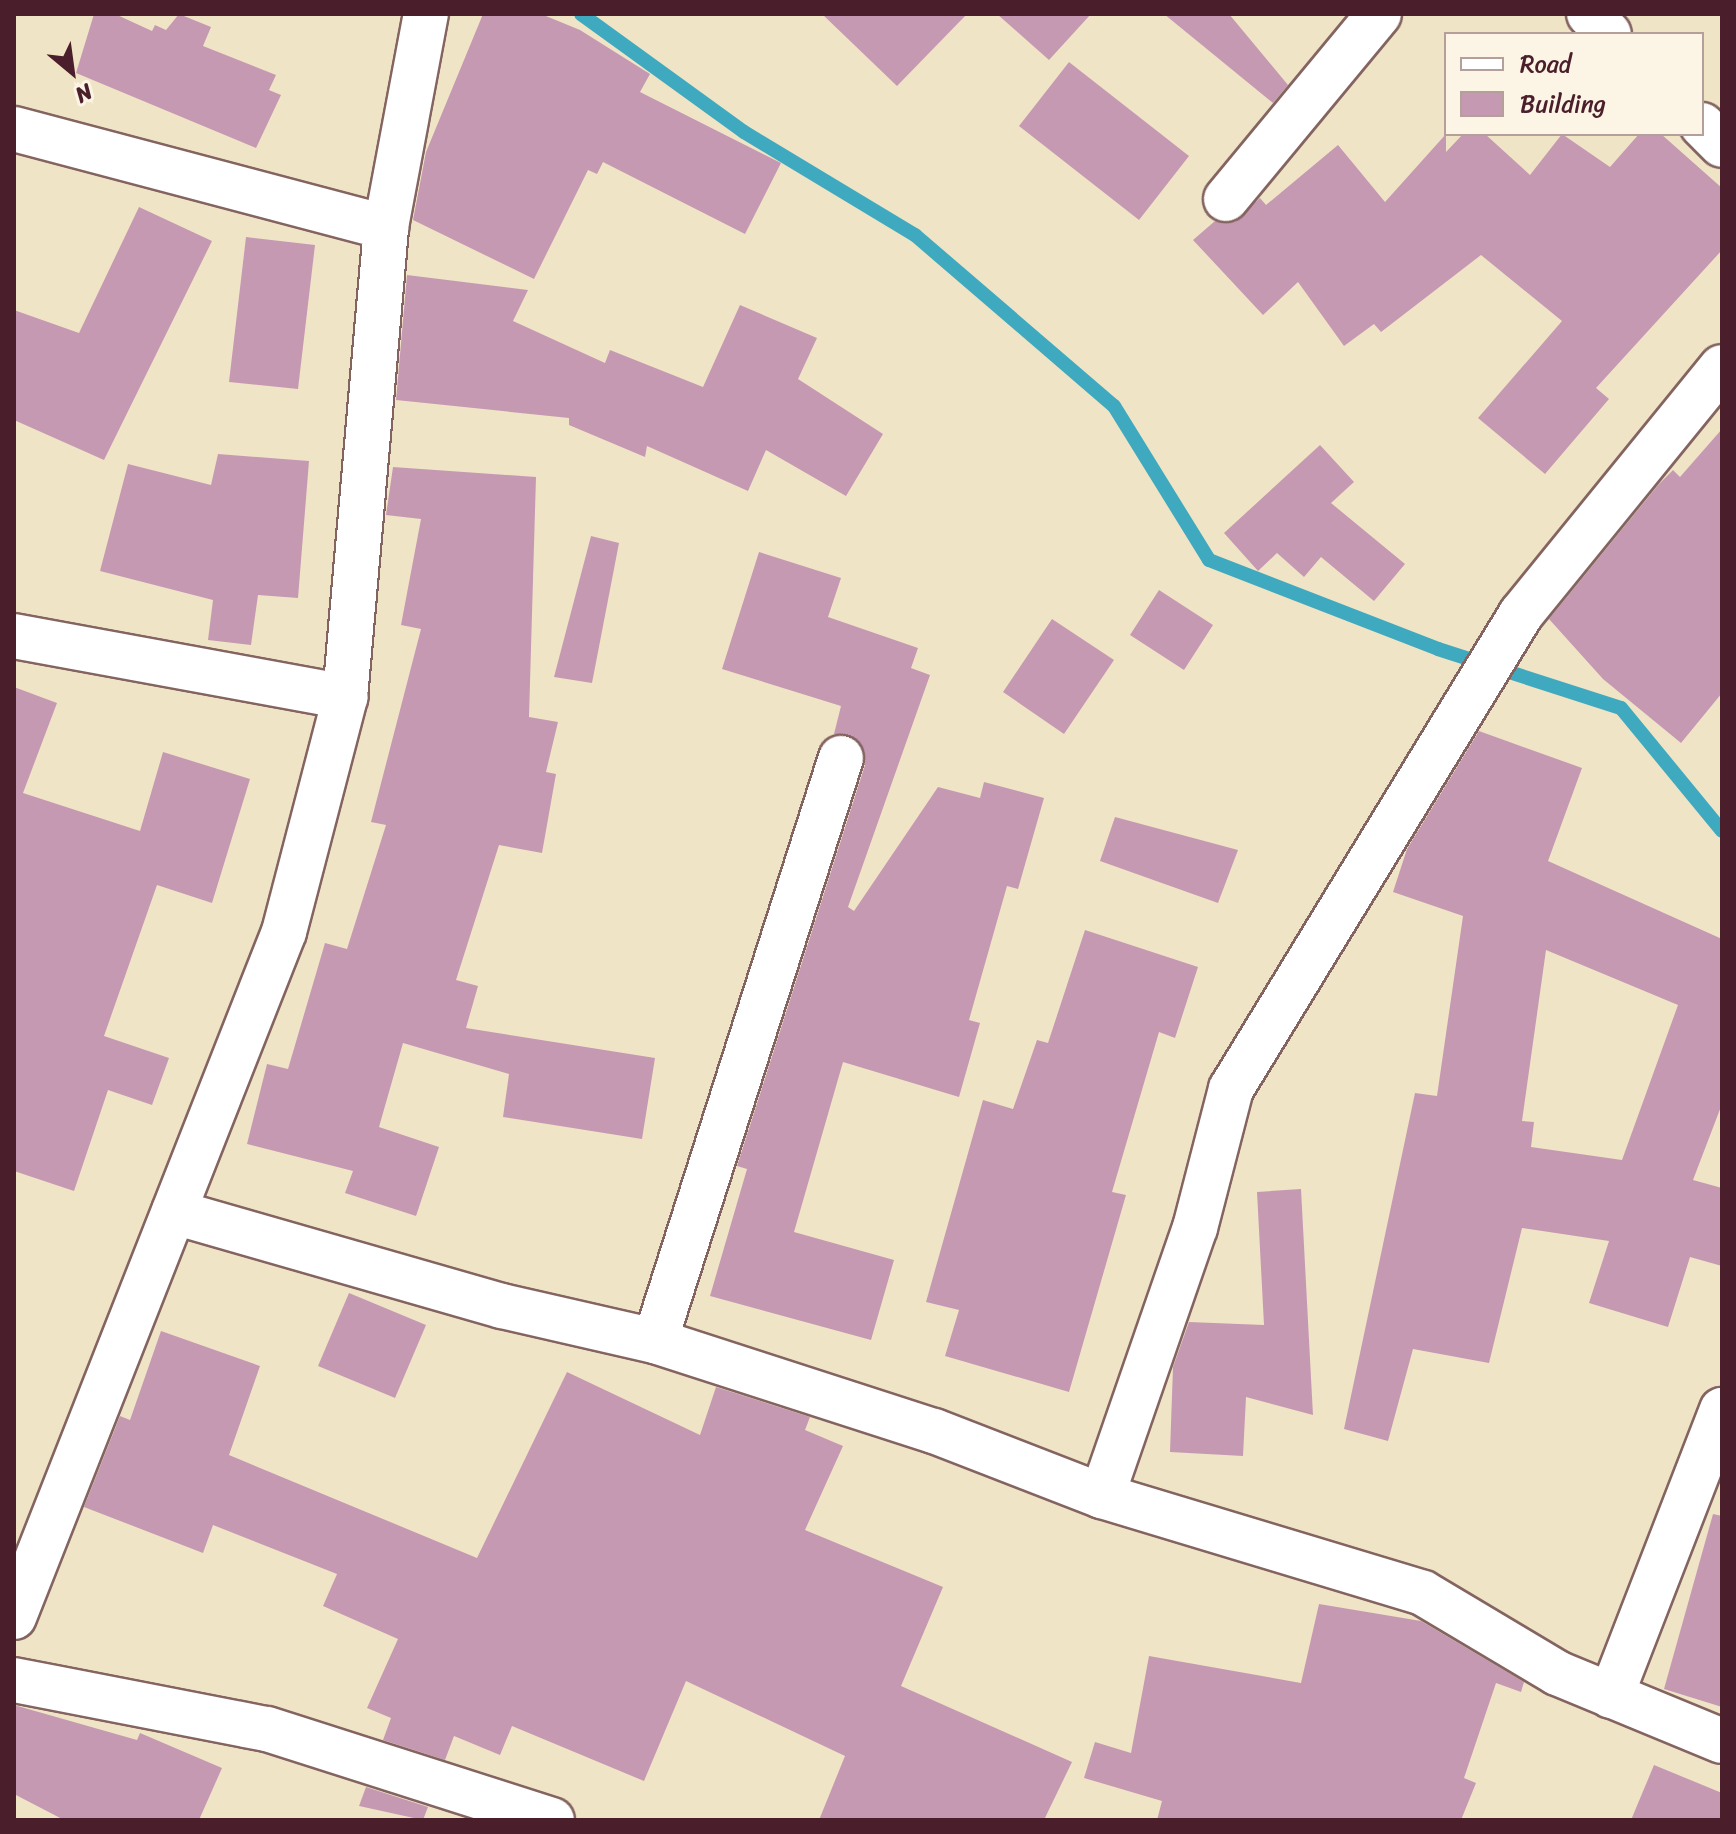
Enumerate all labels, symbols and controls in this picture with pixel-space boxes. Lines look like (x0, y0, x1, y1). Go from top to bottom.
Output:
north arrow (32, 32, 112, 112)
legend (1444, 32, 1704, 136)
text: Road (1520, 43, 1571, 85)
text: N (68, 73, 100, 114)
text: Building (1520, 83, 1606, 125)

